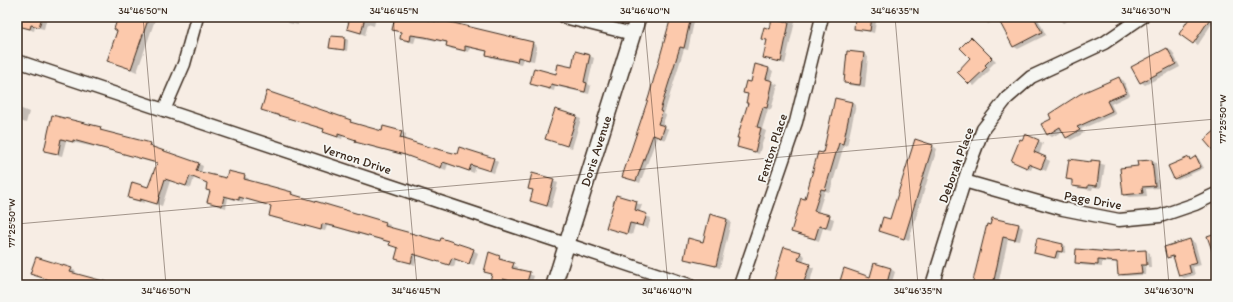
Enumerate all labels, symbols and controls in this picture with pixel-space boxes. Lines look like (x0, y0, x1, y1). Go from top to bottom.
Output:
text: 34°46'50"N (118, 4, 168, 17)
text: 34°46'45"N (369, 4, 419, 17)
text: 34°46'40"N (620, 4, 670, 17)
text: 34°46'35"N (871, 4, 920, 17)
text: 34°46'30"N (1121, 4, 1171, 17)
text: 77°25'50"W (1216, 94, 1229, 143)
street label: Fenton Place (754, 112, 790, 184)
street label: Doris Avenue (577, 114, 615, 188)
street label: Deborah Place (935, 125, 977, 205)
street label: Vernon Drive (321, 141, 393, 177)
street label: Page Drive (1063, 188, 1123, 212)
text: 77°25'50"W (5, 198, 18, 247)
text: 34°46'50"N (141, 284, 191, 297)
text: 34°46'45"N (391, 284, 441, 297)
text: 34°46'40"N (642, 284, 692, 297)
text: 34°46'35"N (894, 284, 943, 297)
text: 34°46'30"N (1144, 284, 1194, 297)

